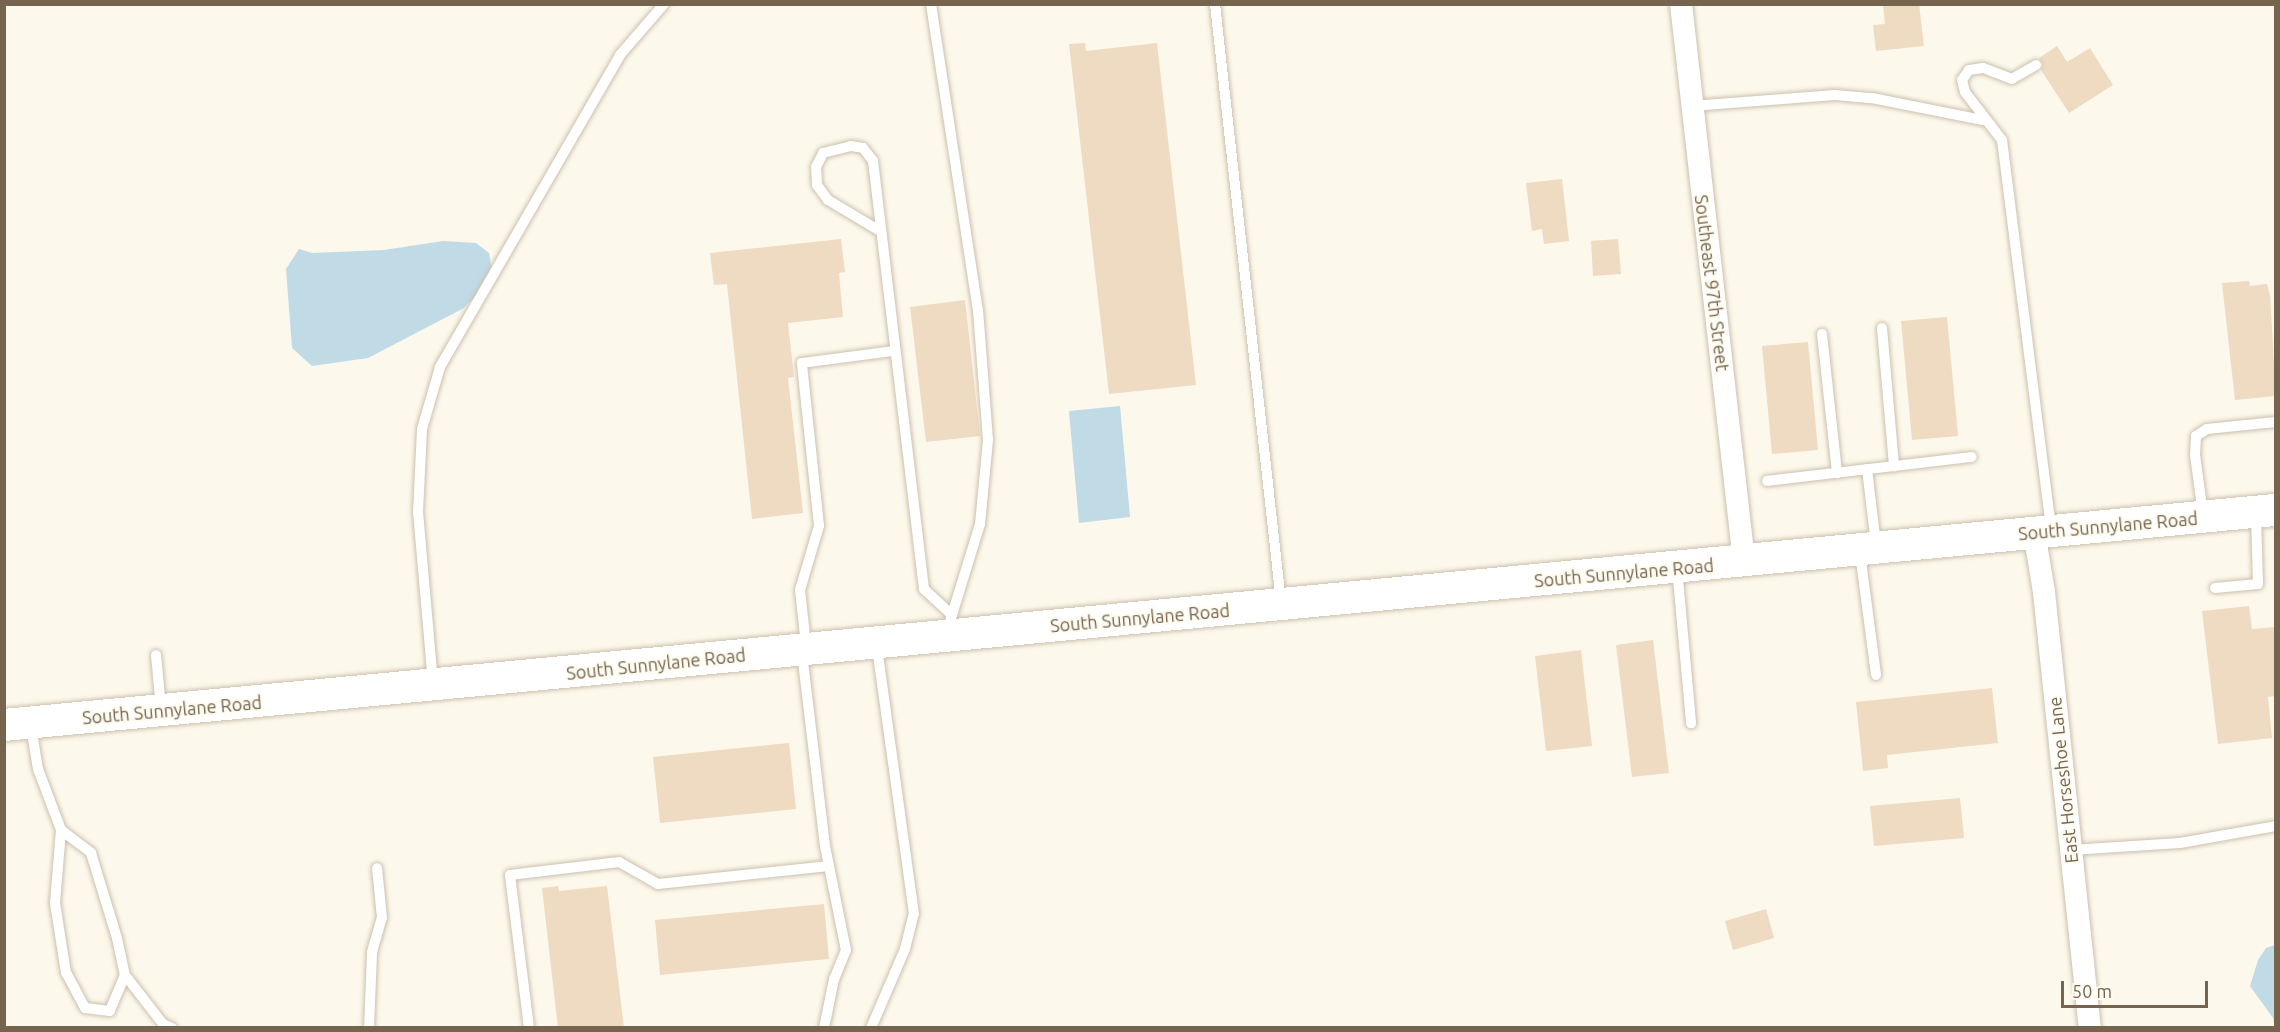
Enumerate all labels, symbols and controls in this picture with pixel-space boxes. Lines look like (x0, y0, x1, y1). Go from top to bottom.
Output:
street label: Southeast 97th Street (1690, 193, 1734, 373)
street label: South Sunnylane Road (2017, 507, 2199, 545)
street label: South Sunnylane Road (1533, 554, 1715, 592)
street label: South Sunnylane Road (1049, 599, 1231, 637)
street label: South Sunnylane Road (565, 644, 747, 684)
street label: South Sunnylane Road (81, 691, 263, 729)
street label: East Horseshoe Lane (2044, 696, 2082, 864)
scale bar (2064, 969, 2211, 1007)
text: 50 m (2072, 981, 2112, 1001)

